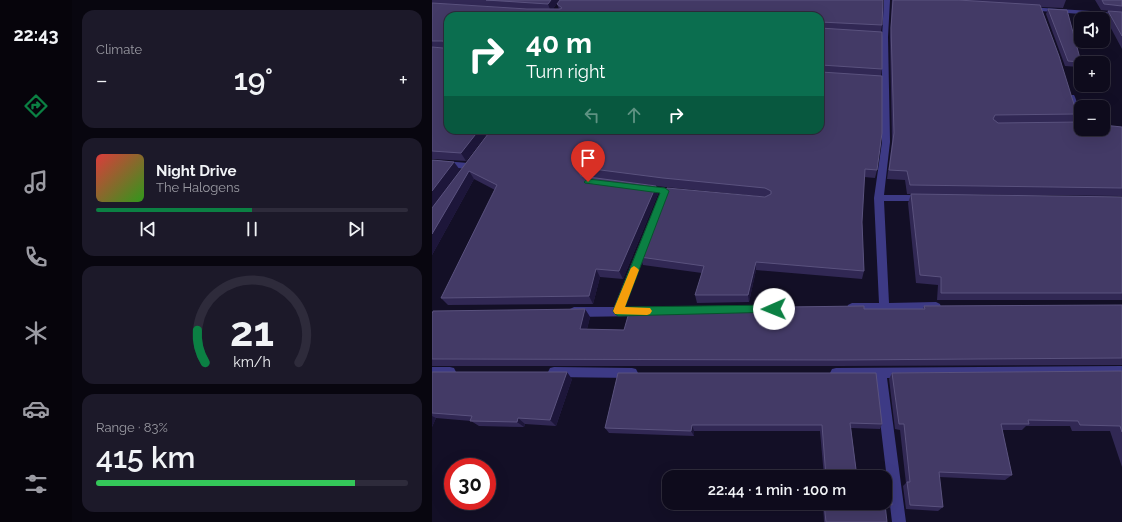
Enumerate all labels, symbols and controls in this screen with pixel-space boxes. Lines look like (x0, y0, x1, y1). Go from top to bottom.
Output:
map controls (1074, 12, 1110, 136)
button: sound (1074, 12, 1110, 48)
text: 22:43 (13, 24, 59, 45)
text: 40 m (526, 27, 592, 60)
icon: right (460, 28, 512, 80)
text: Climate (96, 42, 142, 57)
button: + (1074, 56, 1110, 92)
text: Turn right (526, 61, 605, 82)
text: 19° (234, 62, 273, 97)
text: − (96, 67, 108, 93)
text: + (399, 67, 408, 93)
icon: directions (22, 92, 50, 120)
button: − (1074, 100, 1110, 136)
icon: left (581, 104, 603, 126)
icon: ahead (623, 104, 645, 126)
icon: right (665, 104, 687, 126)
pin (571, 141, 605, 182)
icon: arrive (577, 147, 599, 169)
text: Night Drive (156, 162, 236, 180)
icon: music (22, 168, 50, 196)
text: The Halogens (156, 180, 240, 195)
icon: previous (137, 218, 159, 240)
icon: pause (241, 218, 263, 240)
icon: next (345, 218, 367, 240)
icon: phone (22, 243, 50, 271)
position arrow (753, 288, 795, 330)
text: 21 (230, 307, 274, 356)
icon: climate (22, 319, 50, 347)
text: km/h (233, 354, 271, 370)
icon: car (22, 395, 50, 423)
text: Range · 83% (96, 420, 168, 435)
text: 415 km (96, 440, 195, 475)
speed limit sign: 30 (444, 458, 496, 510)
icon: filters (22, 470, 50, 498)
text: 22:44 · 1 min · 100 m (708, 481, 846, 499)

